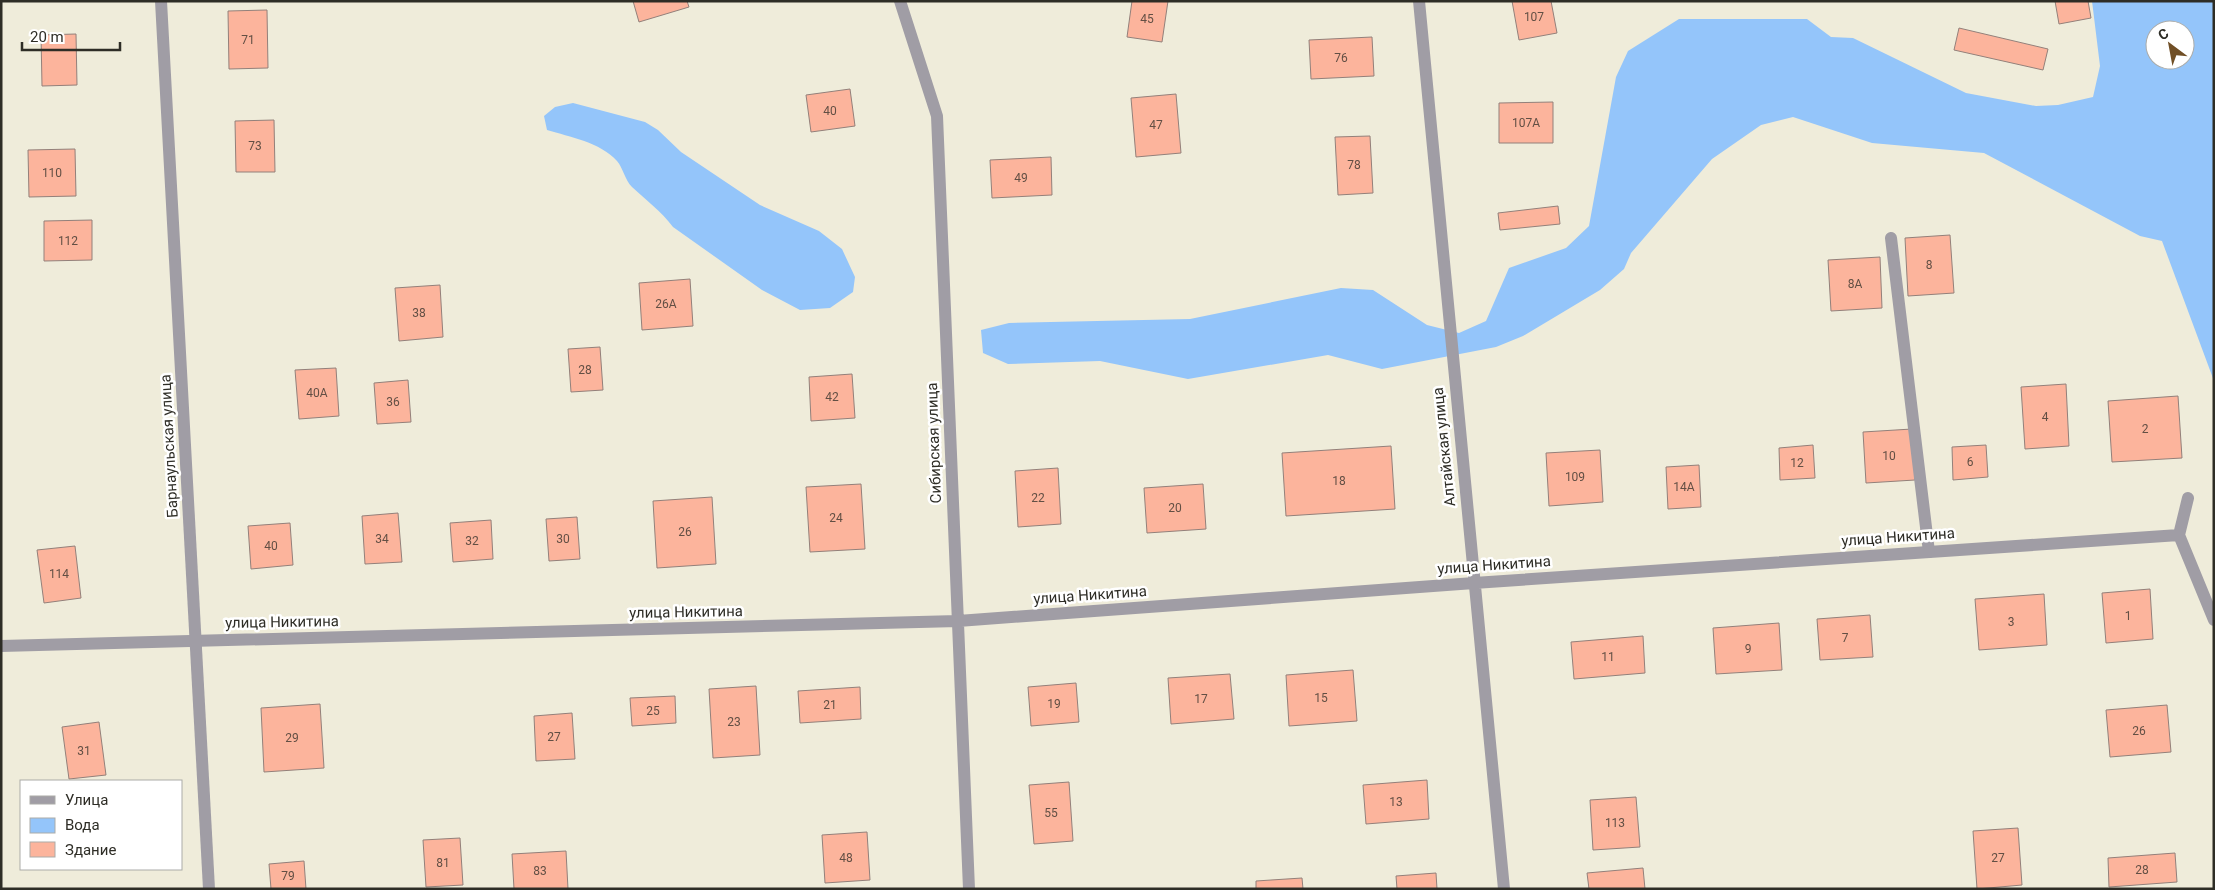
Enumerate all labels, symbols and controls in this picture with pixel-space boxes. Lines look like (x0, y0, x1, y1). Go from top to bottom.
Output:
house number: 107 (1524, 10, 1544, 24)
house number: 45 (1140, 12, 1154, 26)
scale bar (22, 20, 120, 52)
north arrow (2145, 20, 2195, 70)
text: С (2155, 25, 2171, 43)
text: 20 m (30, 28, 64, 46)
house number: 71 (241, 33, 255, 47)
house number: 76 (1334, 51, 1348, 65)
house number: 40 (823, 104, 837, 118)
house number: 107А (1512, 116, 1540, 130)
house number: 47 (1149, 118, 1163, 132)
house number: 73 (248, 139, 262, 153)
house number: 78 (1347, 158, 1361, 172)
house number: 110 (42, 166, 62, 180)
house number: 49 (1014, 171, 1028, 185)
house number: 112 (58, 234, 78, 248)
house number: 8 (1926, 258, 1933, 272)
house number: 8А (1848, 277, 1862, 291)
house number: 26А (655, 297, 677, 311)
house number: 38 (412, 306, 426, 320)
house number: 28 (578, 363, 592, 377)
street label: Барнаульская улица (156, 374, 182, 518)
street label: Сибирская улица (923, 382, 945, 504)
house number: 40А (306, 386, 328, 400)
street label: Алтайская улица (1429, 387, 1459, 507)
house number: 42 (825, 390, 839, 404)
house number: 36 (386, 395, 400, 409)
house number: 4 (2042, 410, 2049, 424)
house number: 2 (2142, 422, 2149, 436)
house number: 10 (1882, 449, 1896, 463)
house number: 6 (1967, 455, 1974, 469)
house number: 12 (1790, 456, 1804, 470)
house number: 109 (1565, 470, 1585, 484)
house number: 18 (1332, 474, 1346, 488)
house number: 14А (1673, 480, 1695, 494)
house number: 22 (1031, 491, 1045, 505)
house number: 20 (1168, 501, 1182, 515)
house number: 24 (829, 511, 843, 525)
street label: улица Никитина (1841, 524, 1955, 550)
house number: 26 (678, 525, 692, 539)
house number: 34 (375, 532, 389, 546)
house number: 30 (556, 532, 570, 546)
house number: 32 (465, 534, 479, 548)
house number: 40 (264, 539, 278, 553)
street label: улица Никитина (1437, 552, 1551, 578)
house number: 114 (49, 567, 69, 581)
street label: улица Никитина (1033, 582, 1147, 608)
street label: улица Никитина (629, 602, 743, 622)
house number: 1 (2125, 609, 2131, 623)
street label: улица Никитина (225, 612, 339, 632)
house number: 3 (2008, 615, 2014, 629)
house number: 7 (1842, 631, 1849, 645)
house number: 9 (1745, 642, 1751, 656)
house number: 11 (1601, 650, 1615, 664)
house number: 15 (1314, 691, 1328, 705)
house number: 17 (1194, 692, 1208, 706)
house number: 19 (1047, 697, 1061, 711)
house number: 21 (823, 698, 837, 712)
house number: 25 (646, 704, 660, 718)
house number: 23 (727, 715, 741, 729)
house number: 26 (2132, 724, 2146, 738)
house number: 27 (547, 730, 561, 744)
house number: 29 (285, 731, 299, 745)
house number: 31 (77, 744, 91, 758)
legend (20, 780, 182, 870)
text: Улица (65, 791, 108, 809)
house number: 13 (1389, 795, 1403, 809)
house number: 55 (1044, 806, 1058, 820)
text: Вода (65, 816, 100, 834)
house number: 113 (1605, 816, 1625, 830)
text: Здание (65, 841, 116, 859)
house number: 48 (839, 851, 853, 865)
house number: 27 (1991, 851, 2005, 865)
house number: 81 (436, 856, 450, 870)
house number: 28 (2135, 863, 2149, 877)
house number: 83 (533, 864, 547, 878)
house number: 79 (281, 869, 295, 883)

